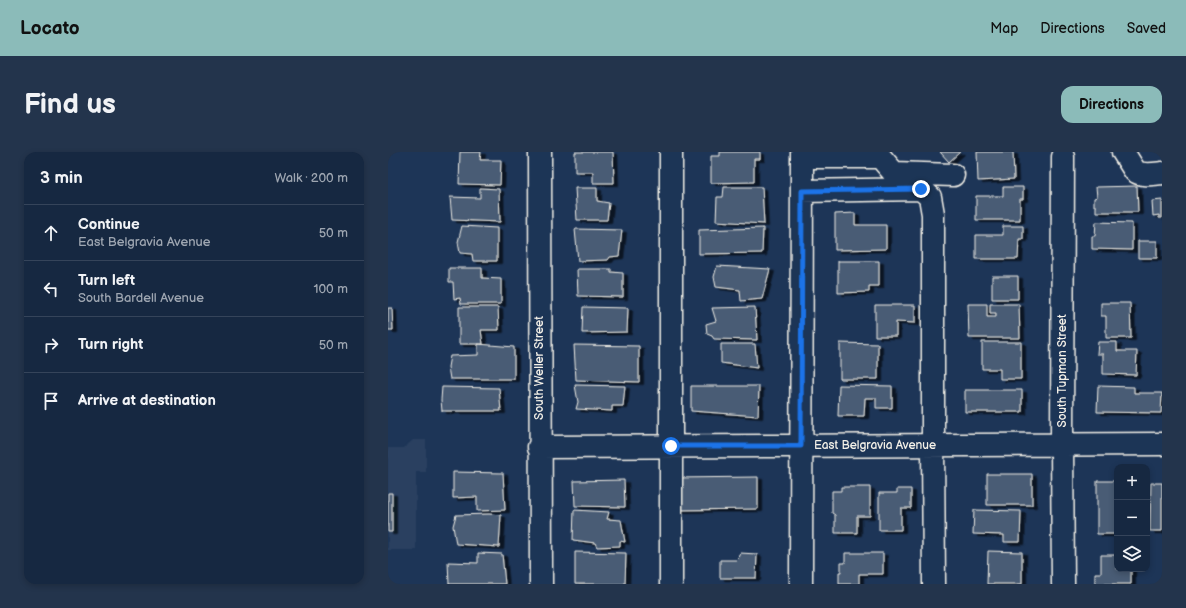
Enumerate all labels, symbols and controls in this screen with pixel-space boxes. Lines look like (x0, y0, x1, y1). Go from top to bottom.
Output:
text: Locato (20, 17, 80, 40)
text: Map (990, 20, 1018, 37)
text: Directions (1040, 20, 1105, 37)
text: Saved (1127, 20, 1166, 37)
button: Directions (1061, 86, 1162, 123)
text: Find us (24, 88, 116, 121)
text: 3 min (40, 168, 83, 188)
text: Walk · 200 m (275, 170, 348, 186)
route end (912, 180, 930, 198)
text: Continue (78, 215, 140, 234)
icon: ahead (40, 222, 62, 244)
text: 50 m (319, 225, 348, 241)
text: East Belgravia Avenue (78, 234, 210, 250)
text: Turn left (78, 271, 135, 290)
icon: left (40, 278, 62, 300)
text: 100 m (313, 281, 348, 297)
text: South Bardell Avenue (78, 290, 204, 306)
street label: South Tupman Street (1055, 314, 1070, 428)
street label: South Weller Street (532, 316, 547, 420)
icon: right (40, 334, 62, 356)
text: Turn right (78, 335, 143, 354)
text: 50 m (319, 337, 348, 353)
icon: arrive (40, 390, 62, 412)
text: Arrive at destination (78, 391, 216, 410)
route start (662, 437, 680, 455)
street label: East Belgravia Avenue (814, 438, 936, 453)
map controls (1114, 464, 1150, 572)
button: + (1114, 464, 1150, 500)
button: − (1114, 500, 1150, 536)
button: layers (1114, 536, 1150, 572)

